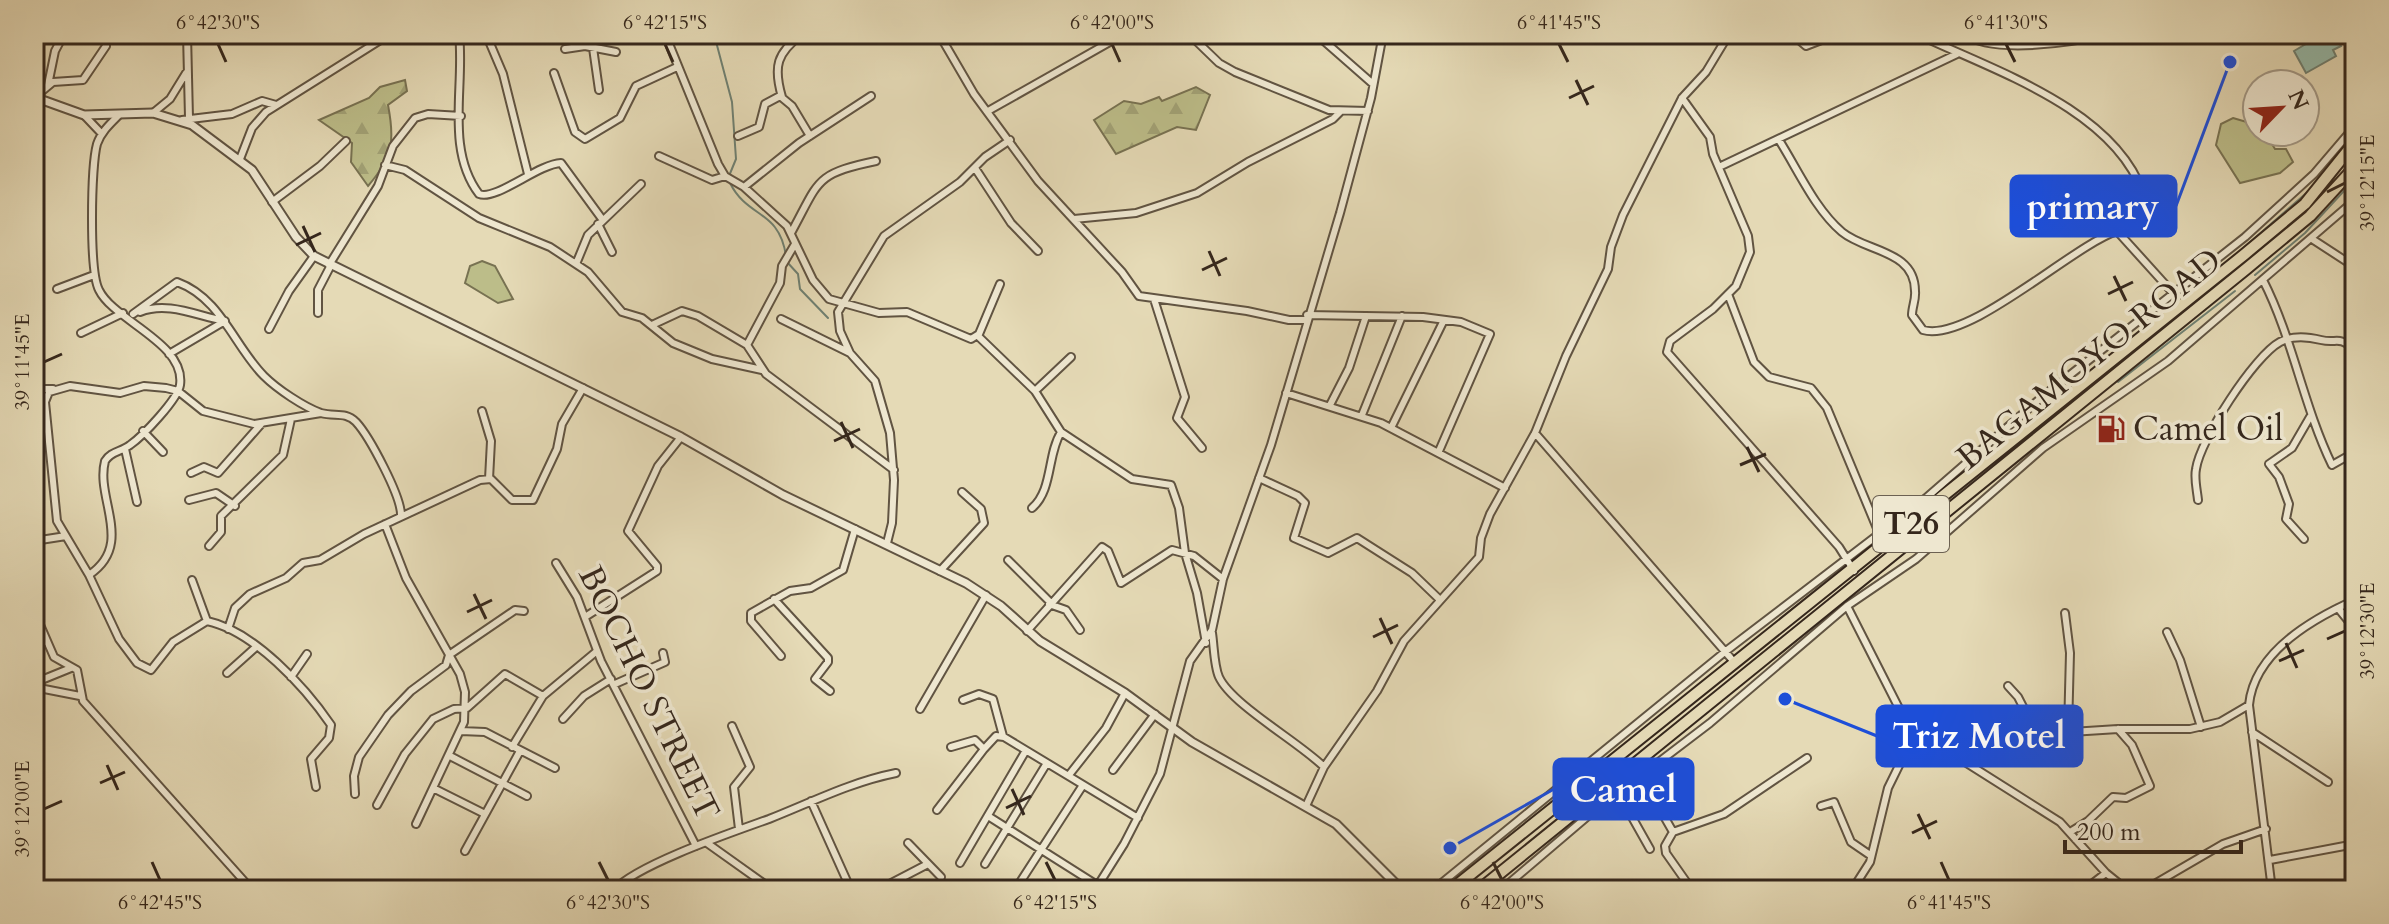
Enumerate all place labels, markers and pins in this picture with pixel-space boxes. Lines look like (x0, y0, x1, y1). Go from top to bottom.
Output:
callout: primary (2011, 176, 2176, 236)
place label: Camel Oil (2133, 406, 2284, 452)
fuel station icon: Camel Oil (2096, 414, 2126, 444)
callout: Triz Motel (1877, 706, 2082, 766)
callout: Camel (1554, 759, 1693, 819)

